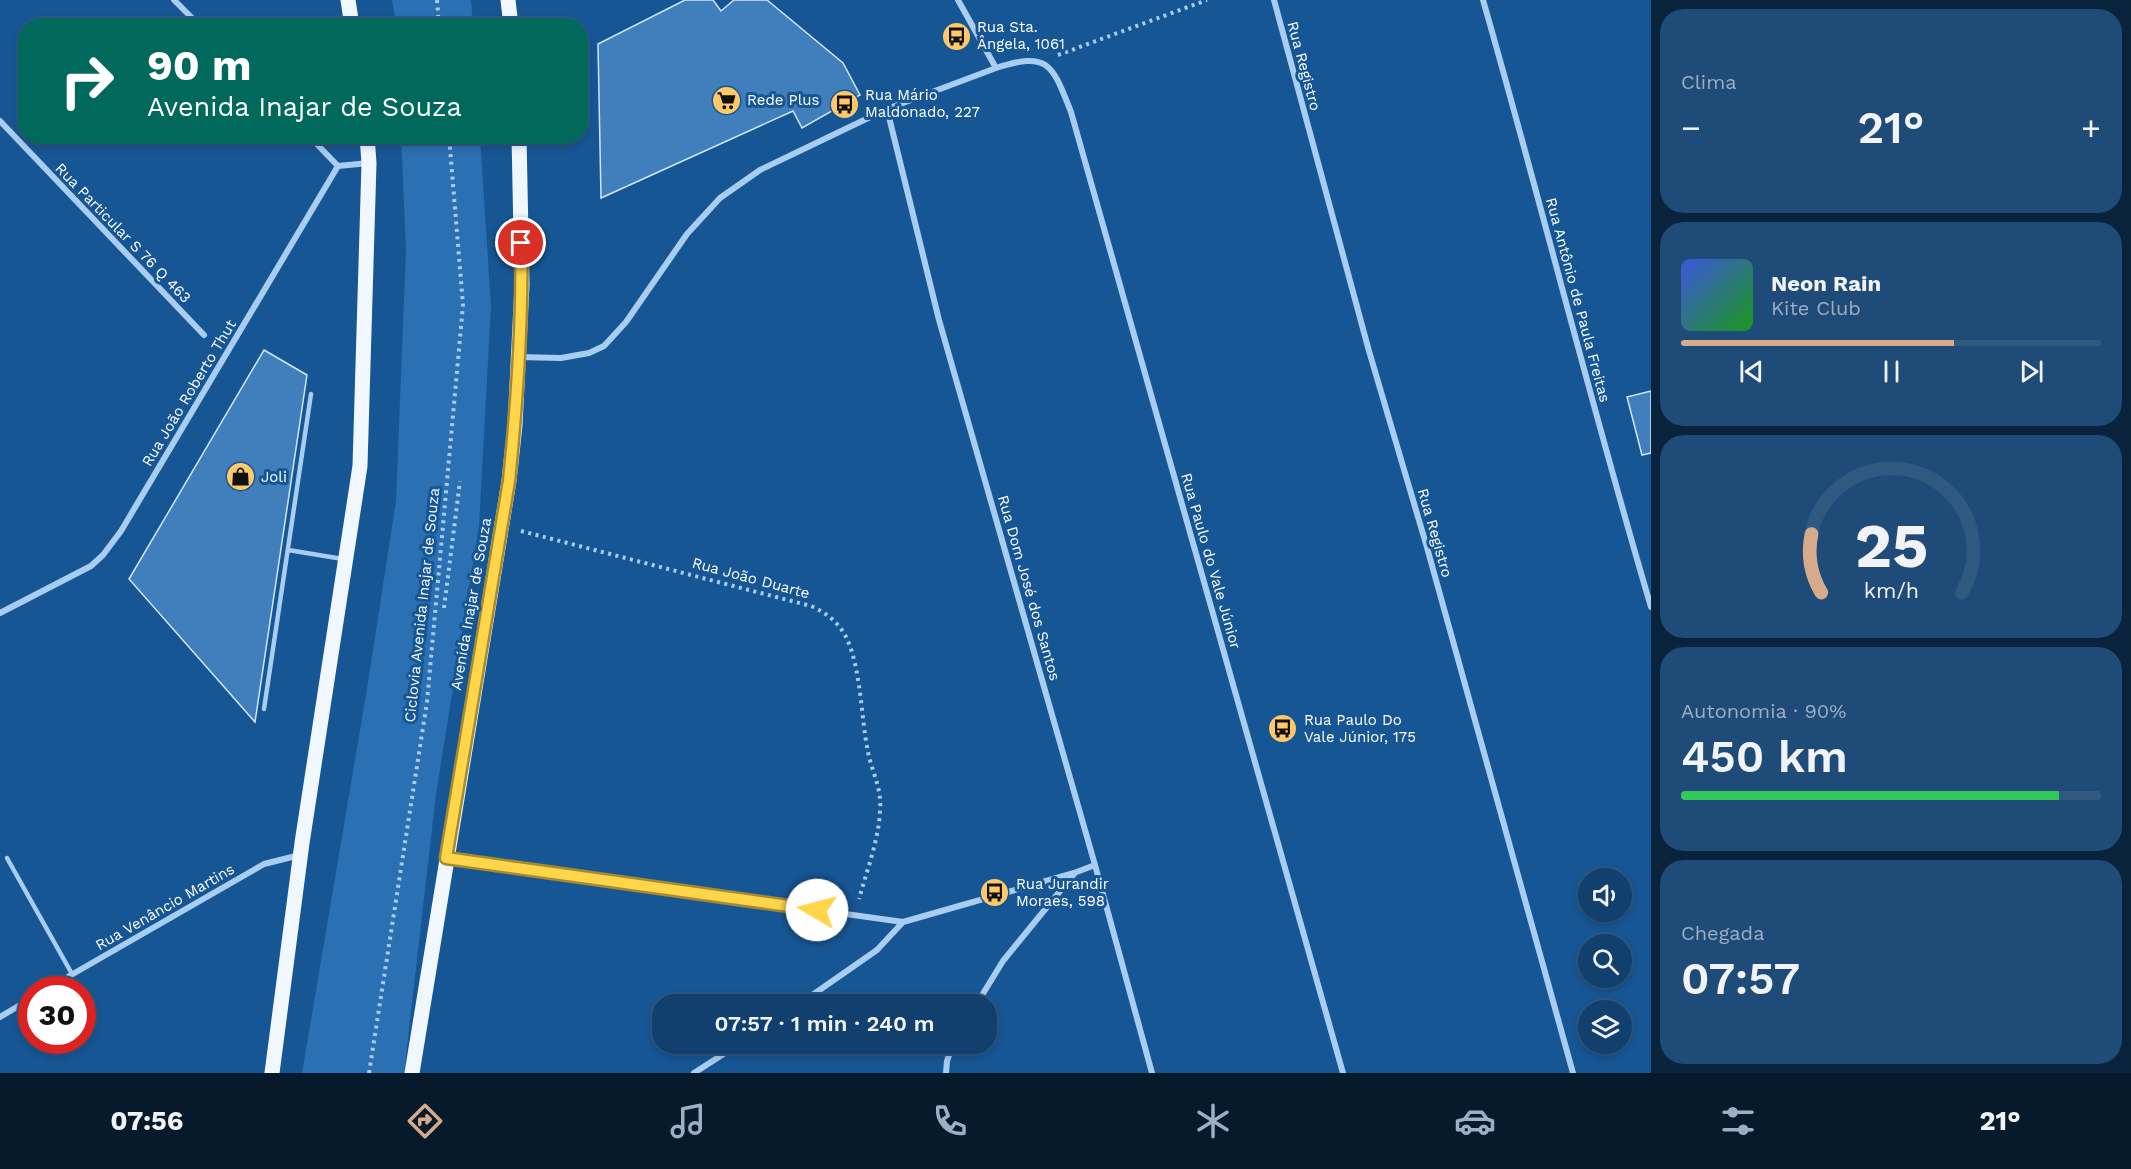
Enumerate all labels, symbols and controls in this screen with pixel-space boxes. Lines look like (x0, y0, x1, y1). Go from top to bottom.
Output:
place label: Rua Sta. Ângela, 1061 (977, 18, 1065, 53)
street label: Rua Registro (1283, 19, 1325, 113)
bus stop icon: Rua Sta. Ângela, 1061 (940, 20, 972, 52)
text: 90 m (147, 41, 251, 90)
icon: right (48, 42, 126, 120)
text: Clima (1681, 70, 1737, 94)
supermarket icon: Rede Plus (710, 84, 742, 116)
place label: Rua Mário Maldonado, 227 (865, 86, 980, 121)
bus stop icon: Rua Mário Maldonado, 227 (828, 88, 860, 120)
text: Avenida Inajar de Souza (147, 91, 462, 123)
place label: Rede Plus (747, 91, 820, 109)
text: 21° (1857, 101, 1925, 154)
text: − (1681, 108, 1701, 147)
text: + (2081, 108, 2101, 147)
street label: Rua Particular S 76 Q 463 (51, 159, 195, 307)
street label: Rua Antônio de Paula Freitas (1542, 196, 1614, 404)
pin (495, 217, 546, 268)
icon: arrive (504, 226, 537, 259)
text: Neon Rain (1771, 271, 1881, 296)
text: Kite Club (1771, 296, 1861, 320)
street label: Rua João Roberto Thut (138, 316, 240, 470)
icon: previous (1735, 355, 1768, 388)
icon: pause (1875, 355, 1908, 388)
icon: next (2015, 355, 2048, 388)
shop icon: Joli (224, 461, 256, 493)
place label: Joli (261, 468, 287, 486)
street label: Rua Paulo do Vale Júnior (1177, 471, 1245, 651)
street label: Ciclovia Avenida Inajar de Souza (401, 486, 443, 723)
street label: Rua Registro (1414, 486, 1456, 580)
street label: Rua Dom José dos Santos (994, 493, 1064, 683)
text: 25 (1854, 510, 1928, 583)
street label: Avenida Inajar de Souza (447, 516, 495, 692)
street label: Rua João Duarte (690, 554, 812, 602)
text: km/h (1863, 579, 1919, 604)
text: Autonomia · 90% (1681, 699, 1846, 723)
place label: Rua Paulo Do Vale Júnior, 175 (1304, 711, 1416, 746)
bus stop icon: Rua Paulo Do Vale Júnior, 175 (1267, 713, 1299, 745)
text: 450 km (1681, 730, 1848, 783)
street label: Rua Venâncio Martins (92, 860, 238, 954)
map controls (1578, 868, 1632, 1054)
button: sound (1578, 868, 1632, 922)
place label: Rua Jurandir Moraes, 598 (1016, 875, 1109, 910)
bus stop icon: Rua Jurandir Moraes, 598 (979, 877, 1011, 909)
position arrow (785, 878, 849, 942)
text: Chegada (1681, 921, 1764, 945)
button: search (1578, 934, 1632, 988)
text: 07:57 (1681, 952, 1800, 1005)
speed limit sign: 30 (18, 976, 96, 1054)
button: layers (1578, 1000, 1632, 1054)
text: 07:57 · 1 min · 240 m (714, 1011, 935, 1036)
icon: directions (404, 1100, 446, 1142)
icon: music (667, 1100, 709, 1142)
icon: phone (929, 1100, 971, 1142)
icon: climate (1192, 1100, 1234, 1142)
icon: car (1454, 1100, 1496, 1142)
icon: filters (1717, 1100, 1759, 1142)
text: 07:56 (110, 1105, 183, 1137)
text: 21° (1979, 1105, 2021, 1137)

